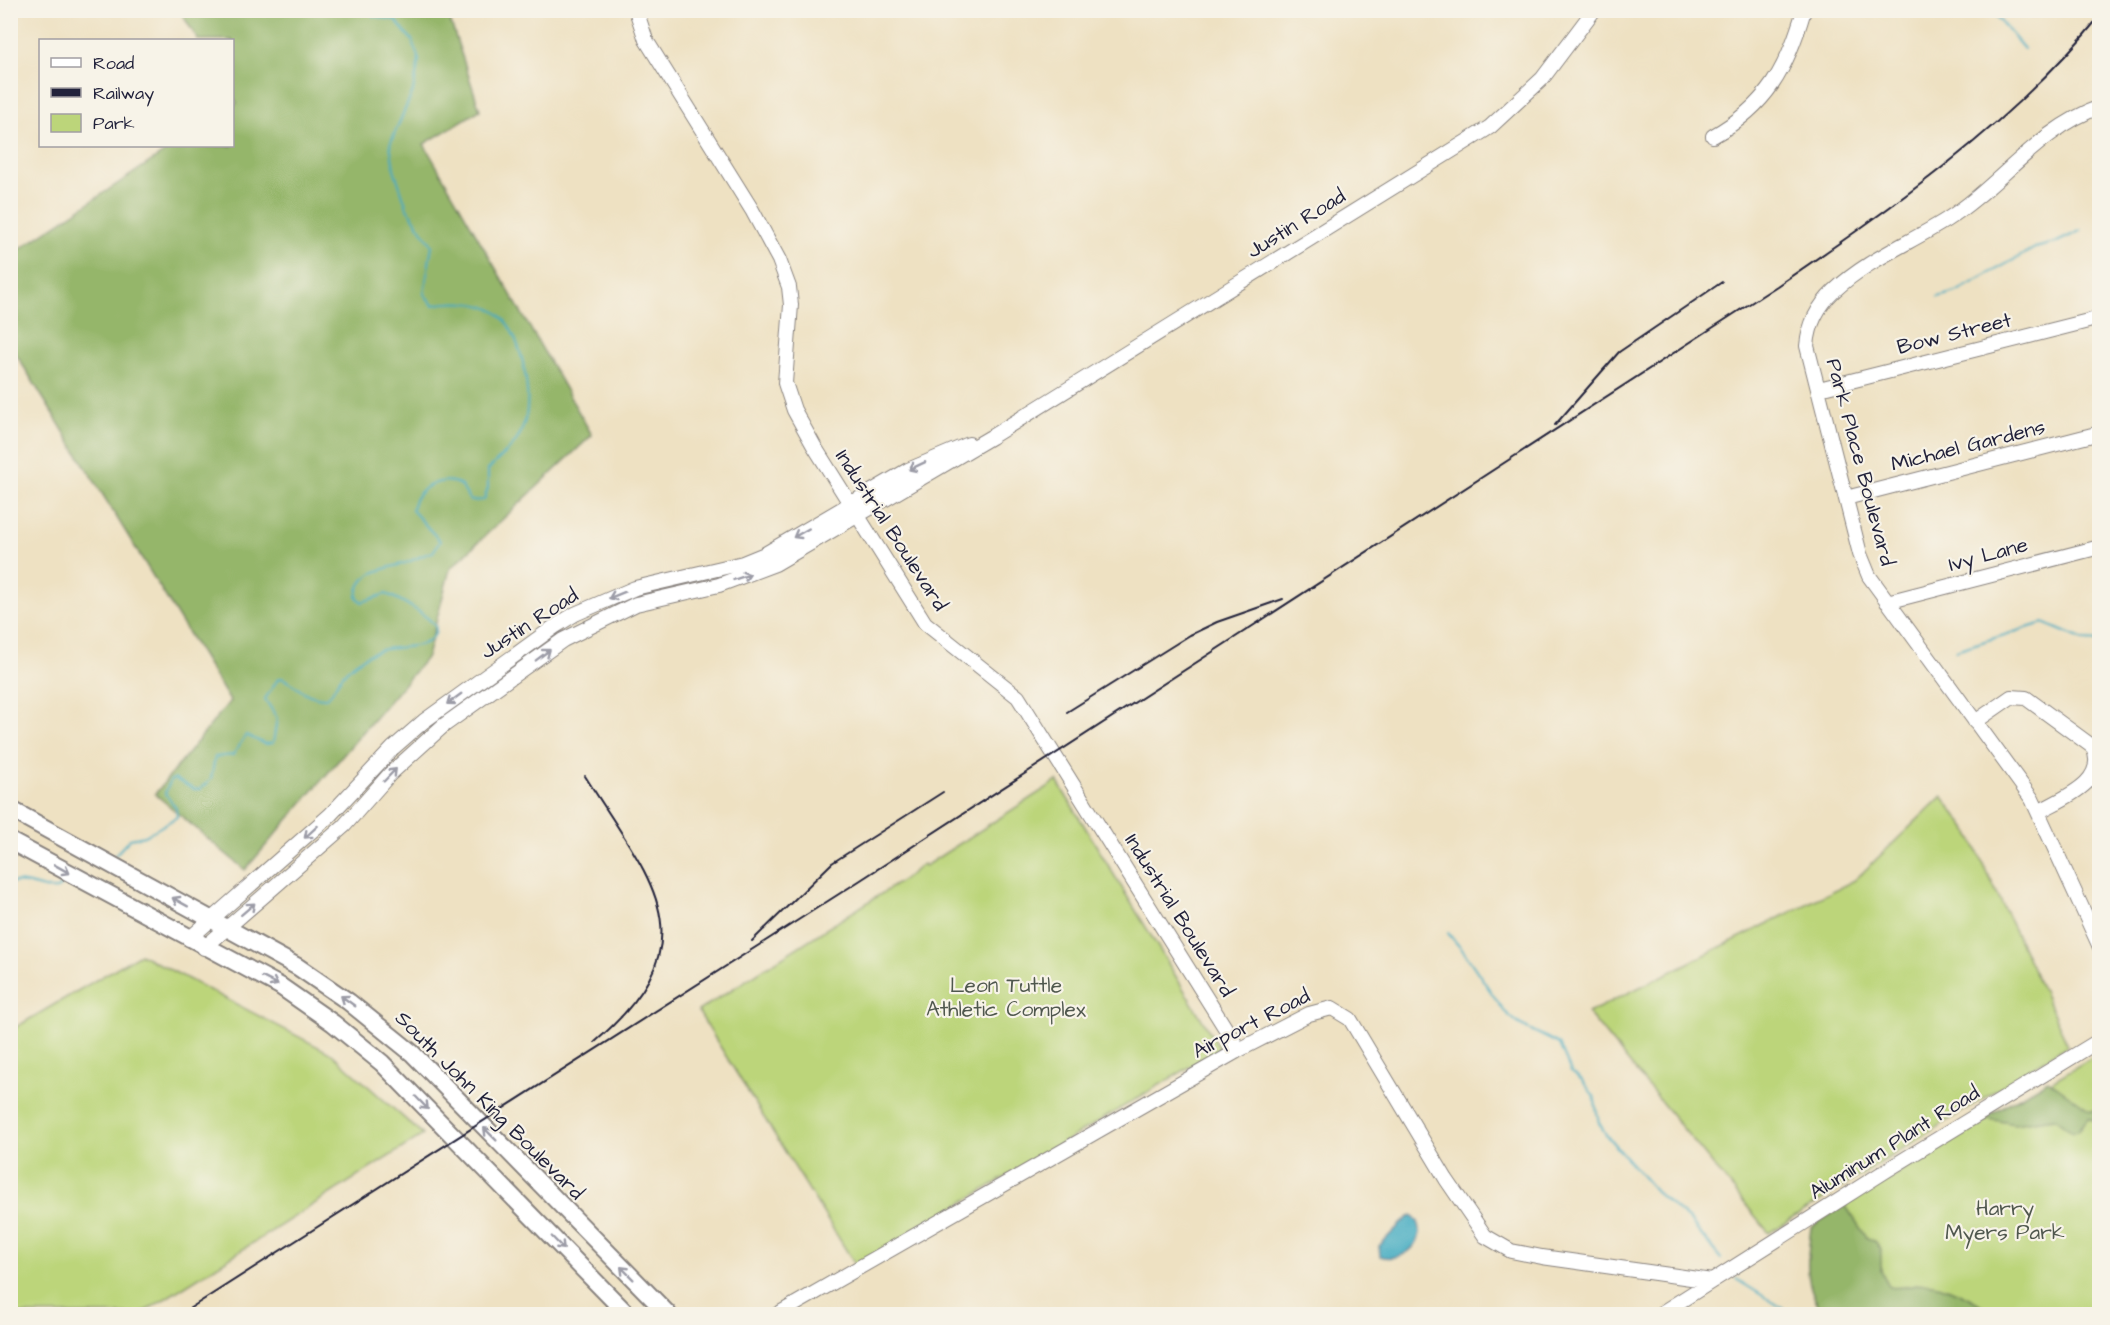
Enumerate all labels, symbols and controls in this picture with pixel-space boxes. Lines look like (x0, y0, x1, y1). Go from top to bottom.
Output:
legend (39, 39, 234, 147)
text: Road (93, 51, 134, 76)
text: Railway (93, 81, 154, 107)
text: Park (93, 111, 135, 136)
street label: Justin Road (1241, 182, 1351, 265)
street label: Bow Street (1894, 305, 2015, 362)
street label: Park Place Boulevard (1819, 355, 1902, 569)
street label: Michael Gardens (1888, 412, 2048, 479)
street label: Industrial Boulevard (828, 444, 955, 617)
one-way arrow (908, 460, 926, 472)
one-way arrow (793, 527, 810, 539)
street label: Ivy Lane (1945, 530, 2032, 581)
one-way arrow (732, 570, 751, 581)
street label: Justin Road (475, 581, 584, 666)
one-way arrow (609, 590, 627, 601)
one-way arrow (534, 649, 550, 661)
one-way arrow (446, 693, 462, 705)
one-way arrow (382, 768, 397, 783)
one-way arrow (304, 825, 319, 839)
street label: Industrial Boulevard (1118, 828, 1242, 1003)
one-way arrow (53, 863, 70, 875)
one-way arrow (172, 896, 189, 908)
one-way arrow (240, 902, 255, 916)
park label: Leon Tuttle Athletic Complex (926, 971, 1086, 1025)
one-way arrow (261, 976, 279, 987)
street label: Airport Road (1187, 981, 1316, 1066)
one-way arrow (340, 995, 356, 1007)
street label: South John King Boulevard (387, 1004, 591, 1208)
street label: Aluminum Plant Road (1804, 1078, 1985, 1207)
one-way arrow (414, 1096, 429, 1111)
one-way arrow (483, 1127, 497, 1142)
park label: Harry Myers Park (1945, 1194, 2065, 1249)
one-way arrow (550, 1235, 564, 1250)
one-way arrow (620, 1265, 634, 1280)

